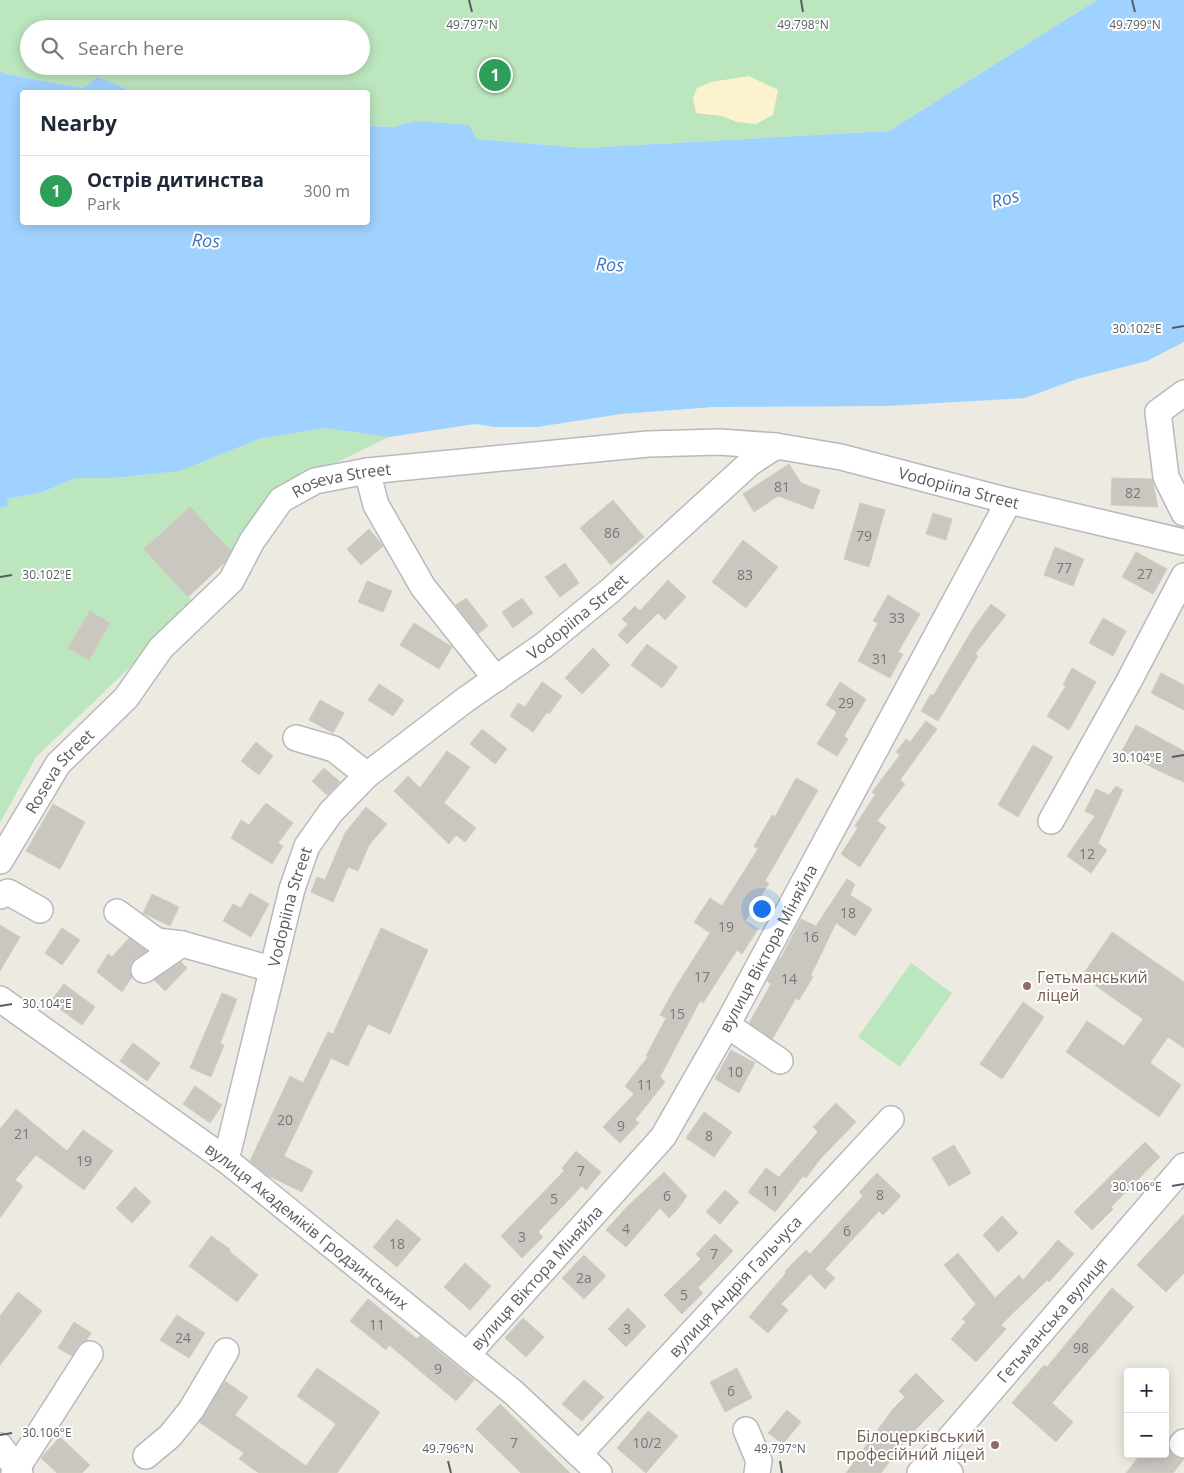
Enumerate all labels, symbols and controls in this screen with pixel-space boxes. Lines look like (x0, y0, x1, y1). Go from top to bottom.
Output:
text: 49.797°N (446, 16, 498, 33)
text: 49.798°N (777, 16, 829, 33)
text: 49.799°N (1109, 16, 1161, 33)
search box (20, 20, 370, 75)
icon: search (38, 34, 66, 62)
text: Search here (78, 35, 184, 61)
pin: 1 (479, 56, 511, 94)
text: Nearby (40, 109, 117, 137)
text: Острів дитинства (87, 167, 264, 193)
text: 1 (51, 180, 61, 202)
text: 300 m (304, 180, 350, 202)
water label: Ros (988, 183, 1022, 213)
text: Park (87, 193, 120, 215)
water label: Ros (191, 227, 221, 253)
water label: Ros (595, 251, 625, 277)
text: 30.102°E (1112, 320, 1162, 337)
street label: Roseva Street (288, 458, 392, 503)
street label: Vodopiina Street (896, 461, 1022, 514)
house number: 81 (774, 477, 790, 496)
house number: 82 (1125, 483, 1141, 502)
house number: 86 (604, 523, 620, 542)
house number: 79 (856, 526, 872, 545)
house number: 77 (1056, 558, 1072, 577)
house number: 27 (1137, 564, 1153, 583)
house number: 83 (737, 565, 753, 584)
text: 30.102°E (22, 566, 72, 583)
street label: Vodopiina Street (523, 569, 633, 665)
house number: 33 (889, 608, 905, 627)
house number: 31 (872, 649, 888, 668)
house number: 29 (838, 693, 854, 712)
street label: Roseva Street (20, 724, 99, 818)
text: 30.104°E (1112, 749, 1162, 766)
street label: Vodopiina Street (262, 843, 317, 969)
house number: 12 (1079, 844, 1095, 863)
street label: вулиця Віктора Міняйла (714, 861, 822, 1037)
your location (749, 896, 775, 922)
house number: 18 (840, 903, 856, 922)
house number: 19 (718, 917, 734, 936)
house number: 16 (803, 927, 819, 946)
place label: Гетьманський ліцей (1037, 966, 1148, 1006)
house number: 17 (694, 967, 710, 986)
house number: 14 (781, 969, 797, 988)
marker: Гетьманський ліцей (1021, 980, 1033, 992)
text: 30.104°E (22, 995, 72, 1012)
house number: 15 (669, 1004, 685, 1023)
house number: 10 (727, 1062, 743, 1081)
house number: 11 (637, 1075, 653, 1094)
house number: 20 (277, 1110, 293, 1129)
house number: 9 (617, 1116, 625, 1135)
house number: 21 (14, 1124, 30, 1143)
house number: 8 (705, 1126, 713, 1145)
street label: вулиця Академіків Гродзинських (201, 1138, 414, 1315)
house number: 19 (76, 1151, 92, 1170)
house number: 7 (577, 1161, 585, 1180)
text: 30.106°E (1112, 1178, 1162, 1195)
house number: 11 (763, 1181, 779, 1200)
house number: 8 (876, 1185, 884, 1204)
house number: 6 (663, 1186, 671, 1205)
house number: 5 (550, 1189, 558, 1208)
street label: вулиця Віктора Міняйла (466, 1200, 608, 1355)
street label: вулиця Андрія Гальчуса (664, 1211, 807, 1362)
house number: 4 (622, 1219, 630, 1238)
house number: 6 (843, 1221, 851, 1240)
house number: 3 (518, 1227, 526, 1246)
house number: 18 (389, 1234, 405, 1253)
house number: 7 (710, 1244, 718, 1263)
street label: Гетьманська вулиця (992, 1252, 1112, 1387)
house number: 2а (576, 1268, 592, 1287)
house number: 5 (680, 1285, 688, 1304)
house number: 11 (369, 1315, 385, 1334)
house number: 3 (623, 1319, 631, 1338)
house number: 24 (175, 1328, 191, 1347)
house number: 98 (1073, 1338, 1089, 1357)
house number: 9 (434, 1359, 442, 1378)
map controls (1124, 1368, 1169, 1458)
button: + (1124, 1368, 1169, 1413)
house number: 6 (727, 1381, 735, 1400)
button: − (1124, 1413, 1169, 1458)
text: 30.106°E (22, 1424, 72, 1441)
place label: Білоцерківський професійний ліцей (836, 1425, 985, 1465)
house number: 7 (510, 1433, 518, 1452)
house number: 10/2 (632, 1433, 662, 1452)
marker: Білоцерківський професійний ліцей (989, 1439, 1001, 1451)
text: 49.796°N (422, 1440, 474, 1457)
text: 49.797°N (754, 1440, 806, 1457)

